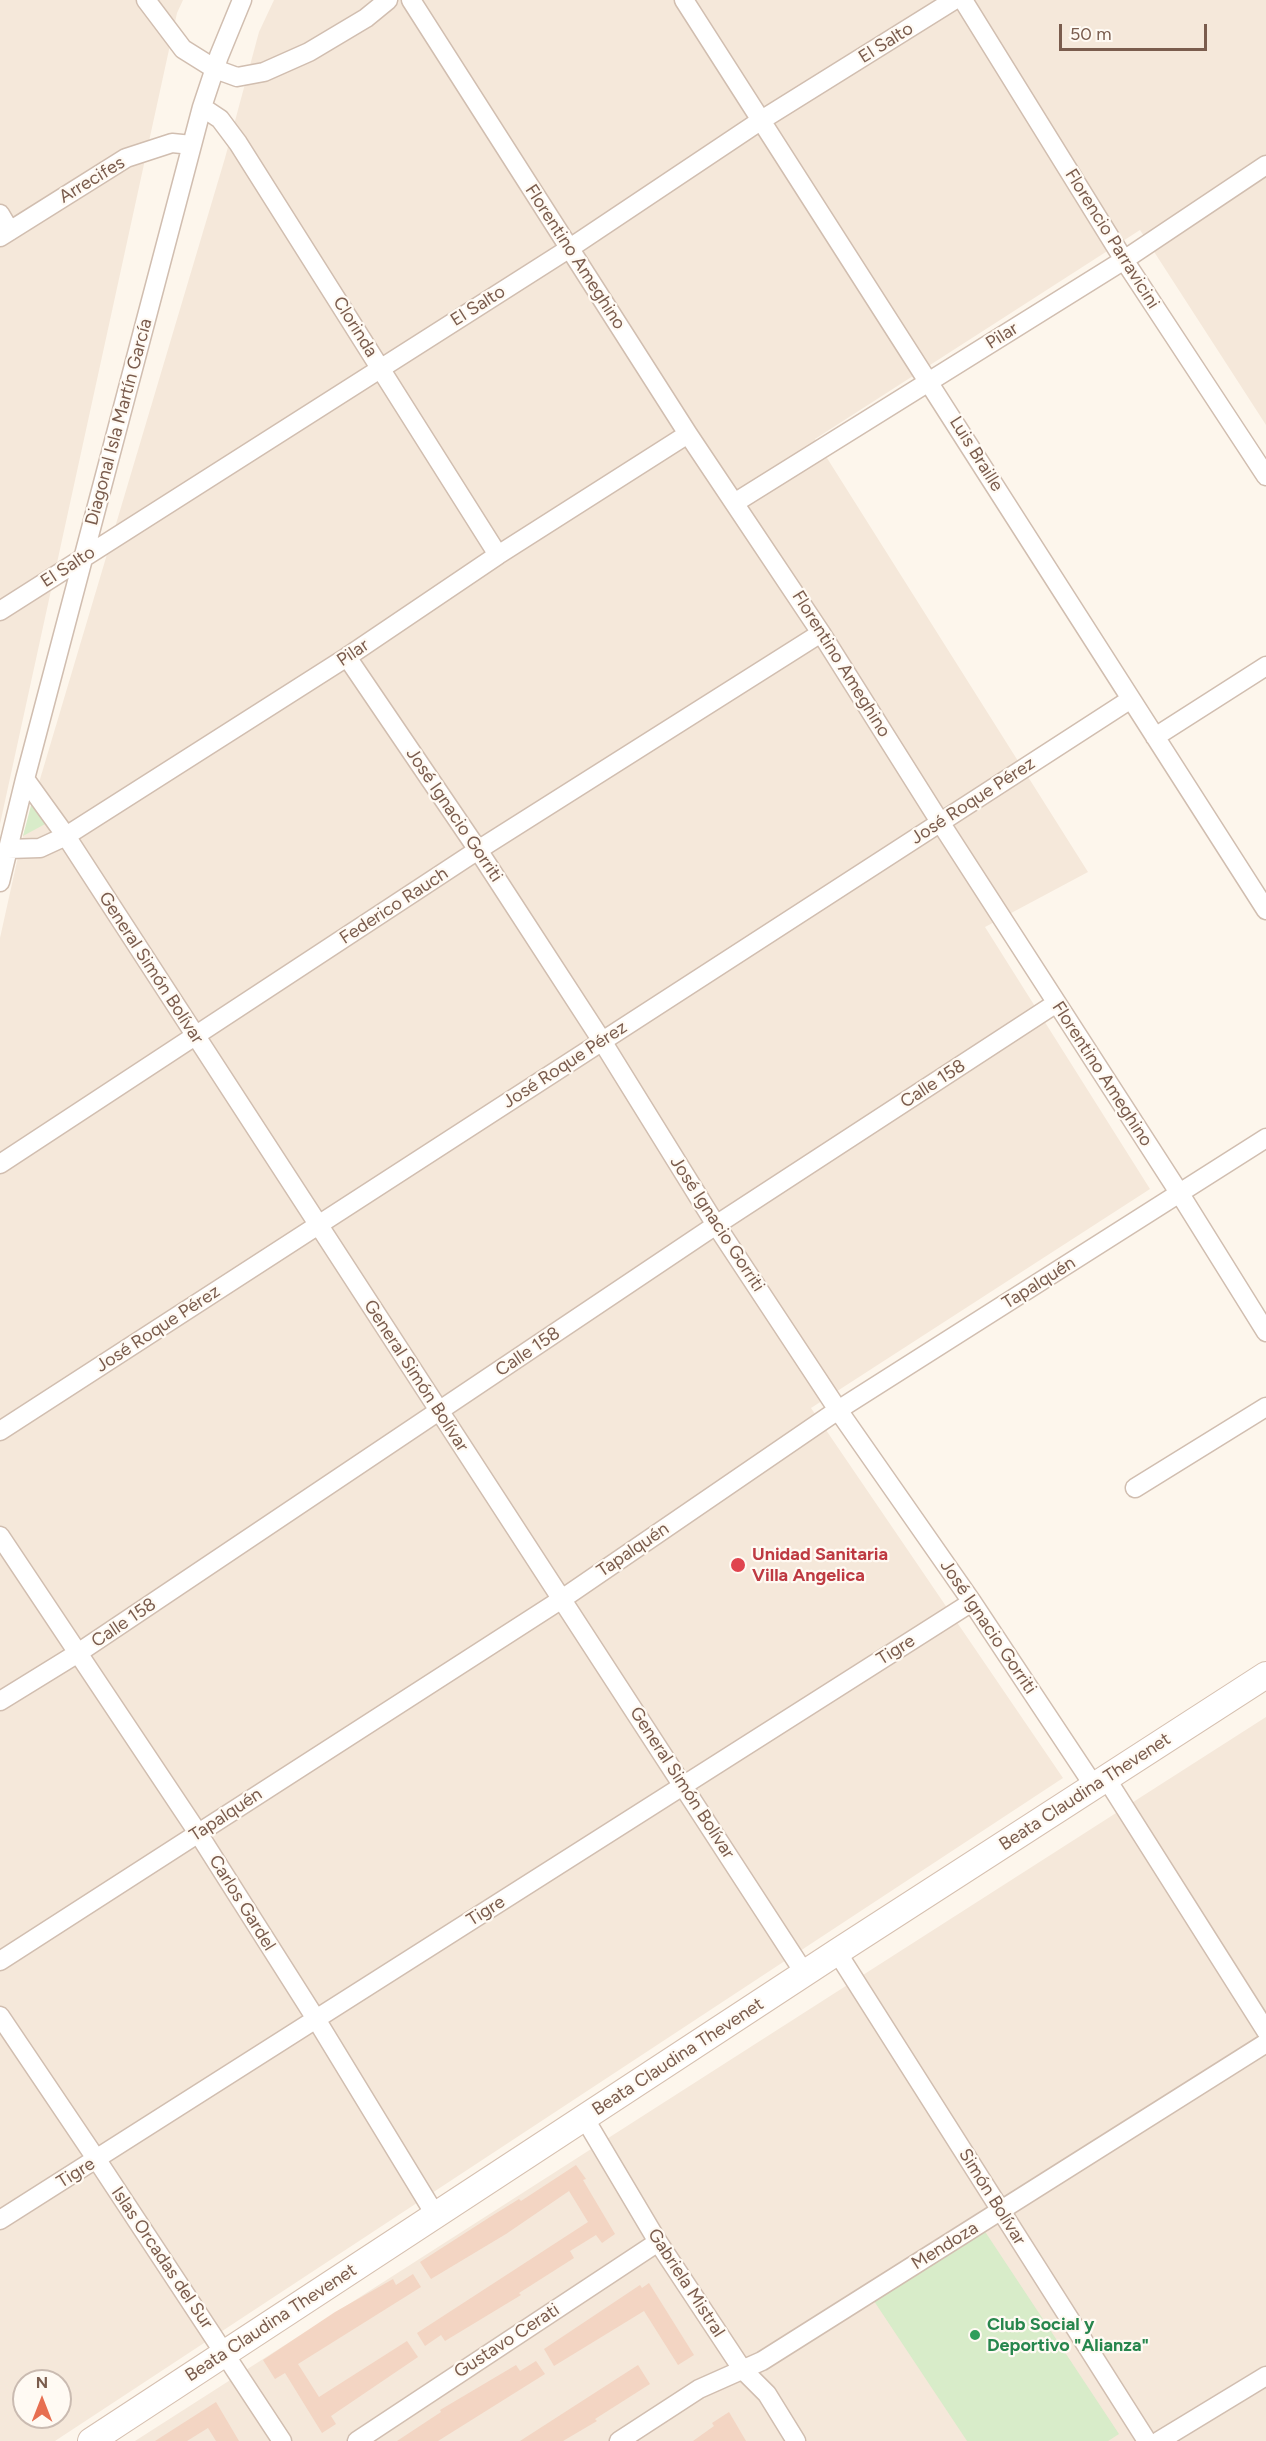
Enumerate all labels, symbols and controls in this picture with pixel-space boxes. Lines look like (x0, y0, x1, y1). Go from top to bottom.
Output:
scale bar (1062, 12, 1210, 50)
street label: El Salto (855, 18, 917, 68)
text: 50 m (1070, 23, 1112, 45)
street label: Arrecifes (55, 152, 129, 208)
street label: Florencio Parravicini (1060, 165, 1164, 313)
street label: Florentino Ameghino (520, 180, 630, 334)
street label: El Salto (447, 281, 509, 331)
street label: Clorinda (328, 293, 382, 361)
street label: Diagonal Isla Martín García (81, 316, 157, 528)
street label: Pilar (982, 318, 1022, 354)
street label: Luis Braille (944, 412, 1008, 496)
street label: El Salto (37, 541, 99, 593)
street label: Florentino Ameghino (787, 587, 895, 741)
street label: Pilar (333, 635, 373, 671)
street label: José Ignacio Gorriti (401, 744, 507, 886)
street label: José Roque Pérez (907, 753, 1039, 849)
street label: Federico Rauch (336, 863, 452, 949)
street label: General Simón Bolívar (94, 888, 208, 1048)
street label: Florentino Ameghino (1047, 997, 1157, 1151)
street label: José Roque Pérez (499, 1017, 631, 1113)
street label: Calle 158 (896, 1055, 970, 1113)
street label: José Ignacio Gorriti (665, 1152, 769, 1296)
street label: Tapalquén (998, 1252, 1080, 1314)
street label: José Roque Pérez (92, 1281, 224, 1377)
street label: General Simón Bolívar (359, 1296, 473, 1456)
street label: Calle 158 (492, 1323, 564, 1381)
street label: Tapalquén (593, 1518, 673, 1582)
place label: Unidad Sanitaria Villa Angelica (752, 1544, 888, 1586)
marker: Unidad Sanitaria Villa Angelica (729, 1556, 747, 1574)
street label: José Ignacio Gorriti (935, 1556, 1041, 1698)
street label: Calle 158 (88, 1594, 160, 1652)
street label: Tigre (873, 1630, 919, 1670)
street label: General Simón Bolívar (625, 1703, 739, 1863)
street label: Beata Claudina Thevenet (995, 1728, 1175, 1856)
street label: Tapalquén (186, 1784, 266, 1846)
street label: Carlos Gardel (204, 1851, 280, 1955)
street label: Tigre (463, 1891, 509, 1931)
street label: Beata Claudina Thevenet (588, 1993, 768, 2121)
street label: Simón Bolívar (954, 2145, 1030, 2249)
street label: Tigre (53, 2153, 99, 2193)
street label: Islas Orcadas del Sur (106, 2183, 218, 2333)
street label: Mendoza (908, 2217, 982, 2275)
street label: Gabriela Mistral (643, 2225, 729, 2341)
street label: Beata Claudina Thevenet (181, 2259, 361, 2387)
street label: Gustavo Cerati (450, 2299, 564, 2383)
place label: Club Social y Deportivo "Alianza" (987, 2314, 1149, 2356)
marker: Club Social y Deportivo "Alianza" (968, 2328, 982, 2342)
north arrow (12, 2369, 72, 2429)
text: N (36, 2373, 48, 2392)

